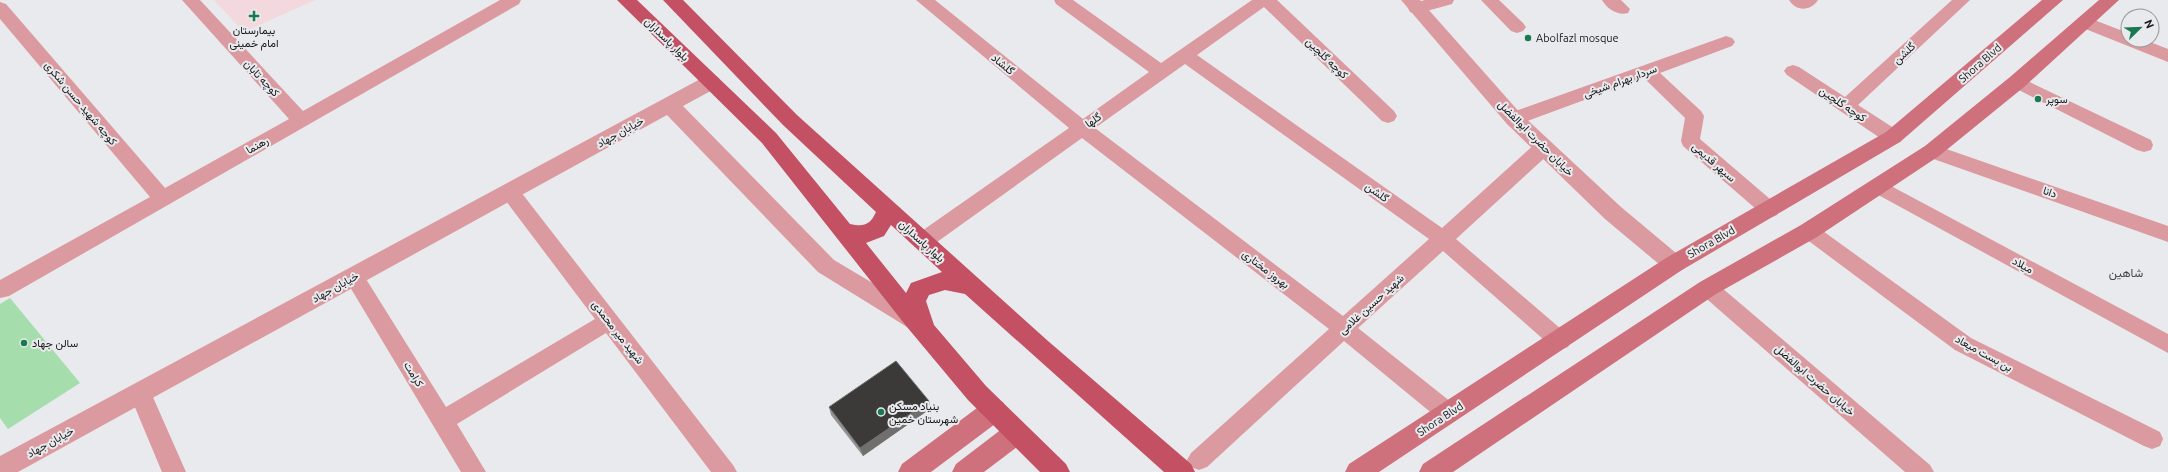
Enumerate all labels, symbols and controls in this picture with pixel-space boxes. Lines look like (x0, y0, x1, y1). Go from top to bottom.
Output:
north arrow (2120, 8, 2160, 48)
marker: بیمارستان امام خمینی (248, 10, 260, 22)
street label: بلوار پاسداران (641, 15, 692, 65)
text: N (2142, 18, 2156, 30)
place label: بیمارستان امام خمینی (230, 24, 278, 51)
place label: Abolfazl mosque (1536, 32, 1619, 44)
marker: Abolfazl mosque (1523, 33, 1533, 43)
street label: کوچه گلچین (1302, 35, 1351, 82)
street label: گلشن (1891, 40, 1918, 67)
street label: Shora Blvd (1956, 41, 2004, 85)
street label: گلشاد (989, 51, 1017, 77)
street label: کوچه تابان (241, 57, 282, 100)
street label: کوچه شهید حسن شکری (41, 59, 120, 149)
street label: سردار بهرام شیخی (1582, 62, 1659, 102)
street label: کوچه گلچین (1816, 84, 1869, 126)
place label: سوپر (2045, 93, 2068, 107)
marker: سوپر (2033, 94, 2043, 104)
street label: خیابان حضرت ابوالفضل (1495, 98, 1576, 179)
street label: گلها (1083, 110, 1104, 131)
street label: خیابان جهاد (595, 114, 646, 151)
street label: رهنما (244, 134, 271, 157)
street label: سپهر قدیمی (1689, 140, 1738, 186)
street label: گلشن (1362, 180, 1391, 205)
street label: دانا (2042, 184, 2058, 200)
street label: بلوار پاسداران (896, 218, 947, 266)
street label: Shora Blvd (1685, 224, 1737, 260)
street label: بهروز مختاری (1239, 247, 1292, 291)
street label: میلاد (2010, 254, 2036, 276)
district label: شاهین (2109, 266, 2143, 281)
street label: خیابان جهاد (310, 269, 361, 306)
street label: شهید حسین غلامی (1336, 271, 1407, 337)
street label: شهید میر محمدی (589, 298, 647, 367)
street label: بن بست میعاد (1953, 332, 2015, 374)
place label: سالن جهاد (32, 337, 78, 350)
marker: سالن جهاد (19, 338, 29, 348)
street label: خیابان حضرت ابوالفضل (1772, 342, 1857, 419)
street label: کرامت (401, 359, 426, 389)
place label: بنیاد مسکن شهرستان خمین (889, 400, 959, 426)
street label: Shora Blvd (1415, 400, 1465, 438)
marker: بنیاد مسکن شهرستان خمین (876, 407, 886, 417)
street label: خیابان جهاد (25, 424, 76, 461)

